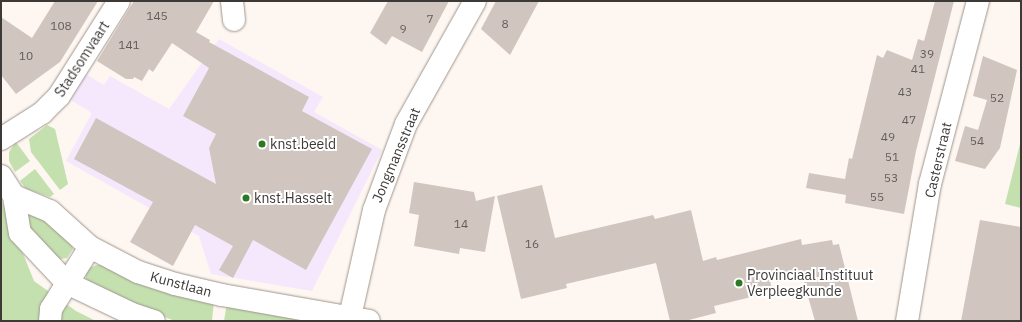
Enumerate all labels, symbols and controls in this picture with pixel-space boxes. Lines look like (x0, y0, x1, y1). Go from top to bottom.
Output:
house number: 145 (146, 9, 168, 23)
house number: 7 (426, 12, 434, 26)
house number: 8 (501, 17, 509, 31)
street label: Stadsomvaart (51, 18, 113, 100)
house number: 108 (50, 19, 72, 33)
house number: 9 (399, 22, 407, 36)
house number: 141 (118, 38, 140, 52)
house number: 39 (920, 47, 934, 61)
house number: 10 (19, 49, 33, 63)
house number: 41 (911, 62, 925, 76)
house number: 43 (898, 85, 912, 99)
house number: 52 (990, 91, 1004, 105)
street label: Jongmansstraat (368, 105, 424, 205)
house number: 47 (902, 113, 916, 127)
street label: Casterstraat (921, 121, 955, 199)
house number: 49 (881, 130, 895, 144)
house number: 54 (970, 134, 984, 148)
place label: knst.beeld (270, 136, 336, 152)
marker: knst.beeld (257, 139, 267, 149)
house number: 51 (885, 150, 899, 164)
house number: 53 (884, 171, 898, 185)
place label: knst.Hasselt (254, 190, 332, 206)
house number: 55 (870, 190, 884, 204)
marker: knst.Hasselt (241, 193, 251, 203)
house number: 14 (454, 217, 468, 231)
house number: 16 (525, 237, 539, 251)
place label: Provinciaal Instituut Verpleegkunde (747, 267, 874, 300)
street label: Kunstlaan (148, 268, 214, 300)
marker: Provinciaal Instituut Verpleegkunde (734, 278, 744, 288)

